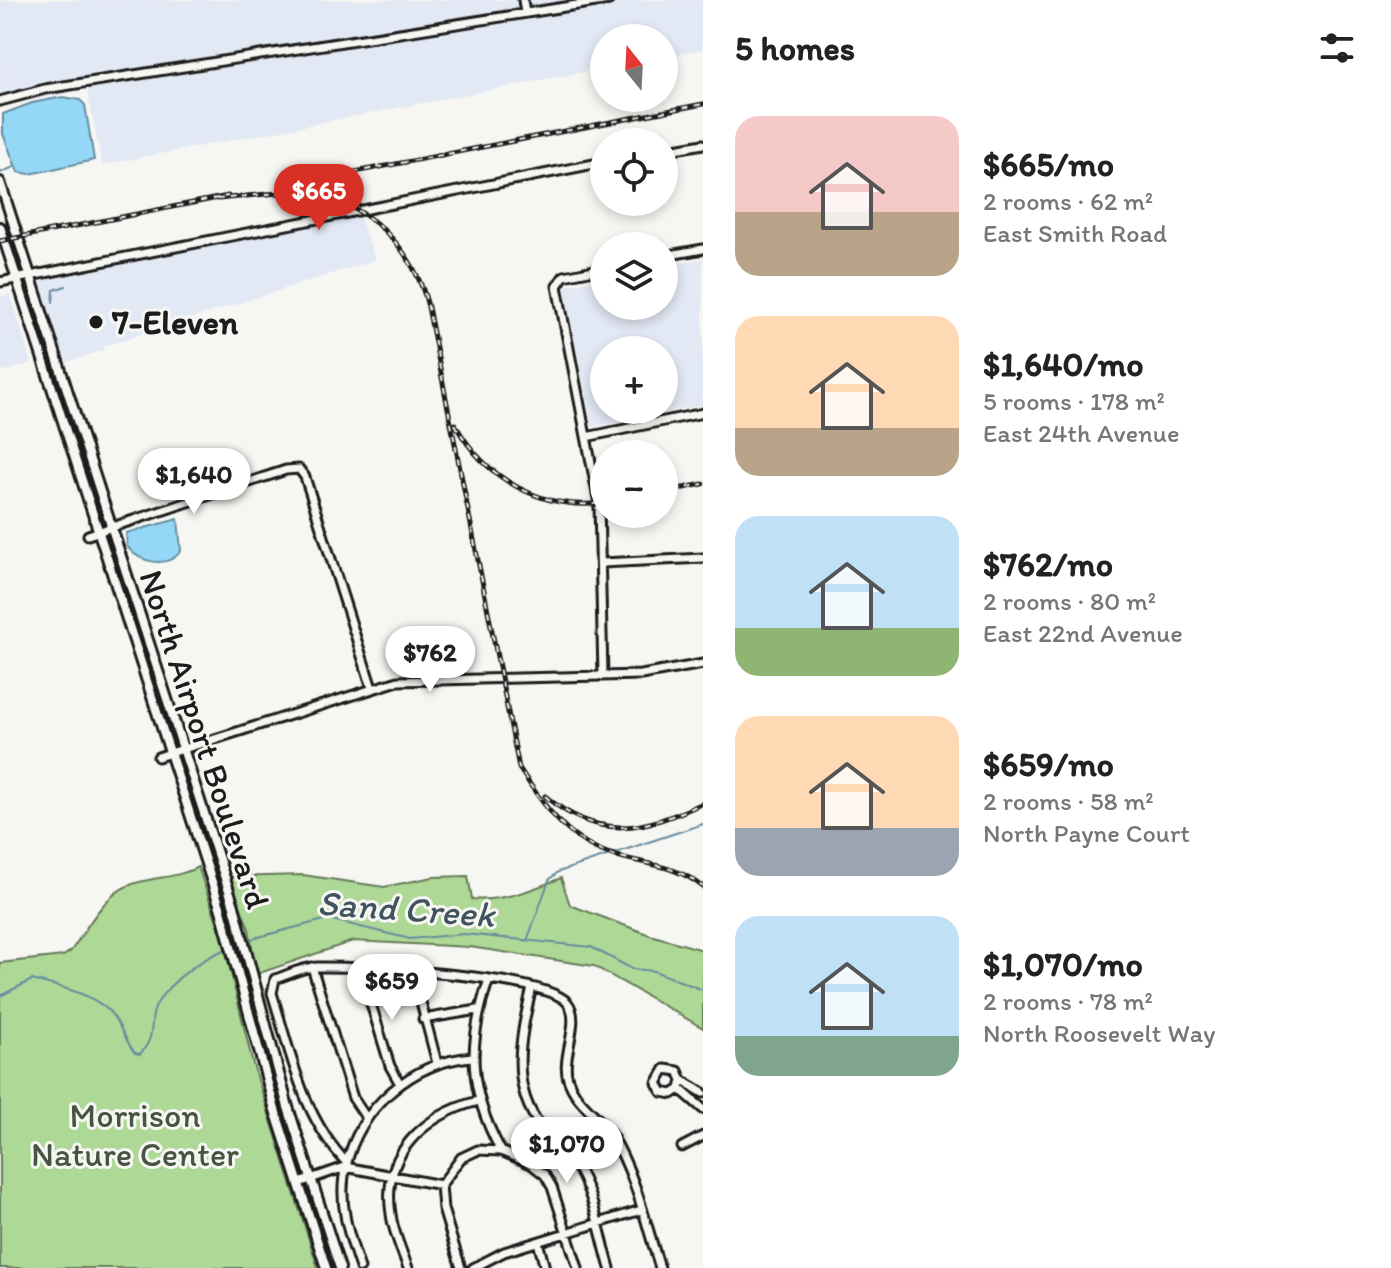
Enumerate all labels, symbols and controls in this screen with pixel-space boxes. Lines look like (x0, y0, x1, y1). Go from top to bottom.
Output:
north arrow (590, 24, 678, 112)
map controls (590, 24, 678, 528)
icon: filters (1315, 26, 1359, 70)
text: 5 homes (735, 28, 855, 69)
button: locate (590, 128, 678, 216)
text: $665/mo (983, 144, 1114, 185)
icon: home (799, 148, 895, 244)
pin: $665 (272, 164, 366, 232)
text: $665 (292, 174, 346, 206)
text: 2 rooms · 62 m² (983, 185, 1153, 217)
text: East Smith Road (983, 217, 1167, 249)
button: layers (590, 232, 678, 320)
place label: 7-Eleven (111, 302, 239, 343)
marker: 7-Eleven (87, 313, 105, 331)
button: + (590, 336, 678, 424)
text: $1,640/mo (983, 344, 1144, 385)
icon: home (799, 348, 895, 444)
text: 5 rooms · 178 m² (983, 385, 1165, 417)
text: East 24th Avenue (983, 417, 1180, 449)
button: − (590, 440, 678, 528)
pin: $1,640 (129, 448, 259, 516)
text: $1,640 (156, 458, 232, 490)
text: $762/mo (983, 544, 1113, 585)
icon: home (799, 548, 895, 644)
street label: North Airport Boulevard (130, 565, 279, 914)
text: 2 rooms · 80 m² (983, 585, 1156, 617)
text: East 22nd Avenue (983, 617, 1183, 649)
pin: $762 (383, 626, 477, 694)
text: $762 (403, 636, 457, 668)
text: $659/mo (983, 744, 1114, 785)
icon: home (799, 748, 895, 844)
text: 2 rooms · 58 m² (983, 785, 1154, 817)
text: North Payne Court (983, 817, 1190, 849)
water label: Sand Creek (316, 881, 498, 936)
text: $1,070/mo (983, 944, 1143, 985)
icon: home (799, 948, 895, 1044)
pin: $659 (345, 954, 439, 1022)
text: $659 (365, 964, 419, 996)
text: 2 rooms · 78 m² (983, 985, 1153, 1017)
text: North Roosevelt Way (983, 1017, 1215, 1049)
park label: Morrison Nature Center (31, 1095, 239, 1175)
pin: $1,070 (502, 1117, 632, 1185)
text: $1,070 (529, 1127, 605, 1159)

